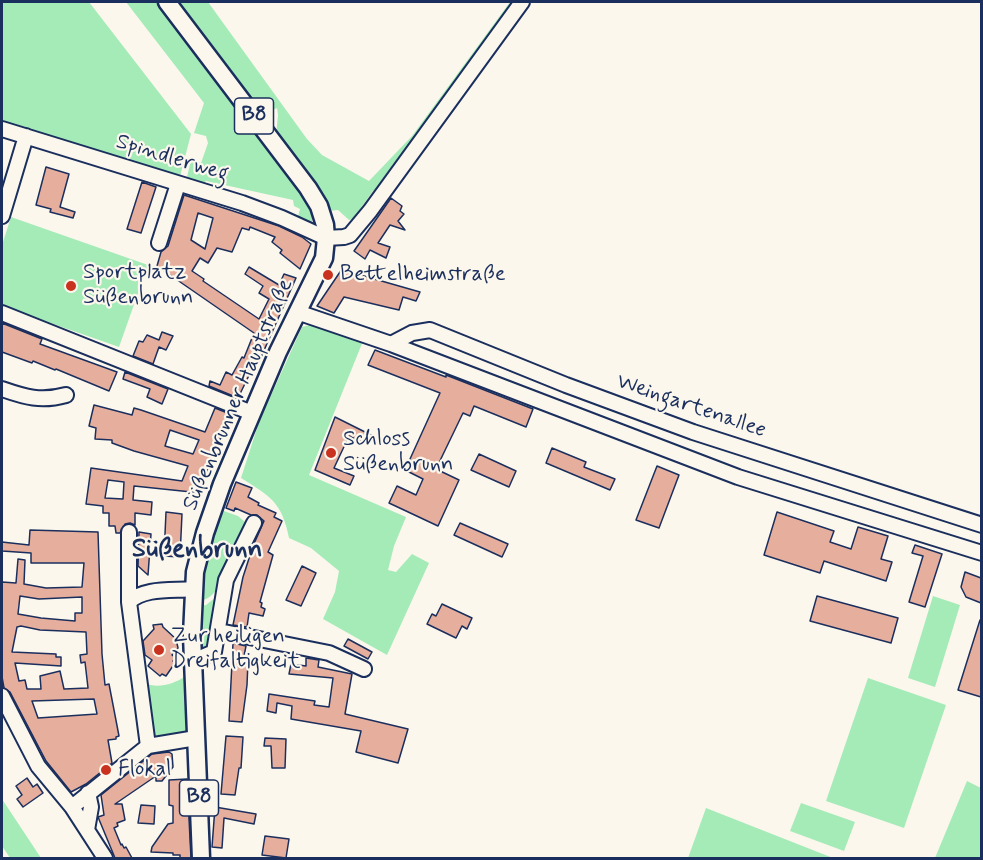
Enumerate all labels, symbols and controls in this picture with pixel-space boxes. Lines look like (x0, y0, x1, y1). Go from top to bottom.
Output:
road number: B8 (234, 98, 274, 134)
street label: Spindlerweg (113, 129, 231, 189)
place label: Sportplatz Süßenbrunn (83, 260, 193, 312)
place label: Bettelheimstraße (340, 262, 506, 288)
marker: Bettelheimstraße (321, 268, 335, 282)
street label: Süßenbrunner Hauptstraße (178, 275, 300, 515)
marker: Sportplatz Süßenbrunn (64, 279, 78, 293)
street label: Weingartenallee (613, 369, 769, 445)
place label: Schloss Süßenbrunn (343, 427, 453, 478)
marker: Schloss Süßenbrunn (324, 446, 338, 460)
district label: Süßenbrunn (132, 535, 262, 567)
place label: Zur heiligen Dreifaltigkeit (171, 624, 300, 676)
marker: Zur heiligen Dreifaltigkeit (152, 643, 166, 657)
place label: Flokal (118, 757, 172, 783)
marker: Flokal (99, 763, 113, 777)
road number: B8 (180, 780, 218, 816)

